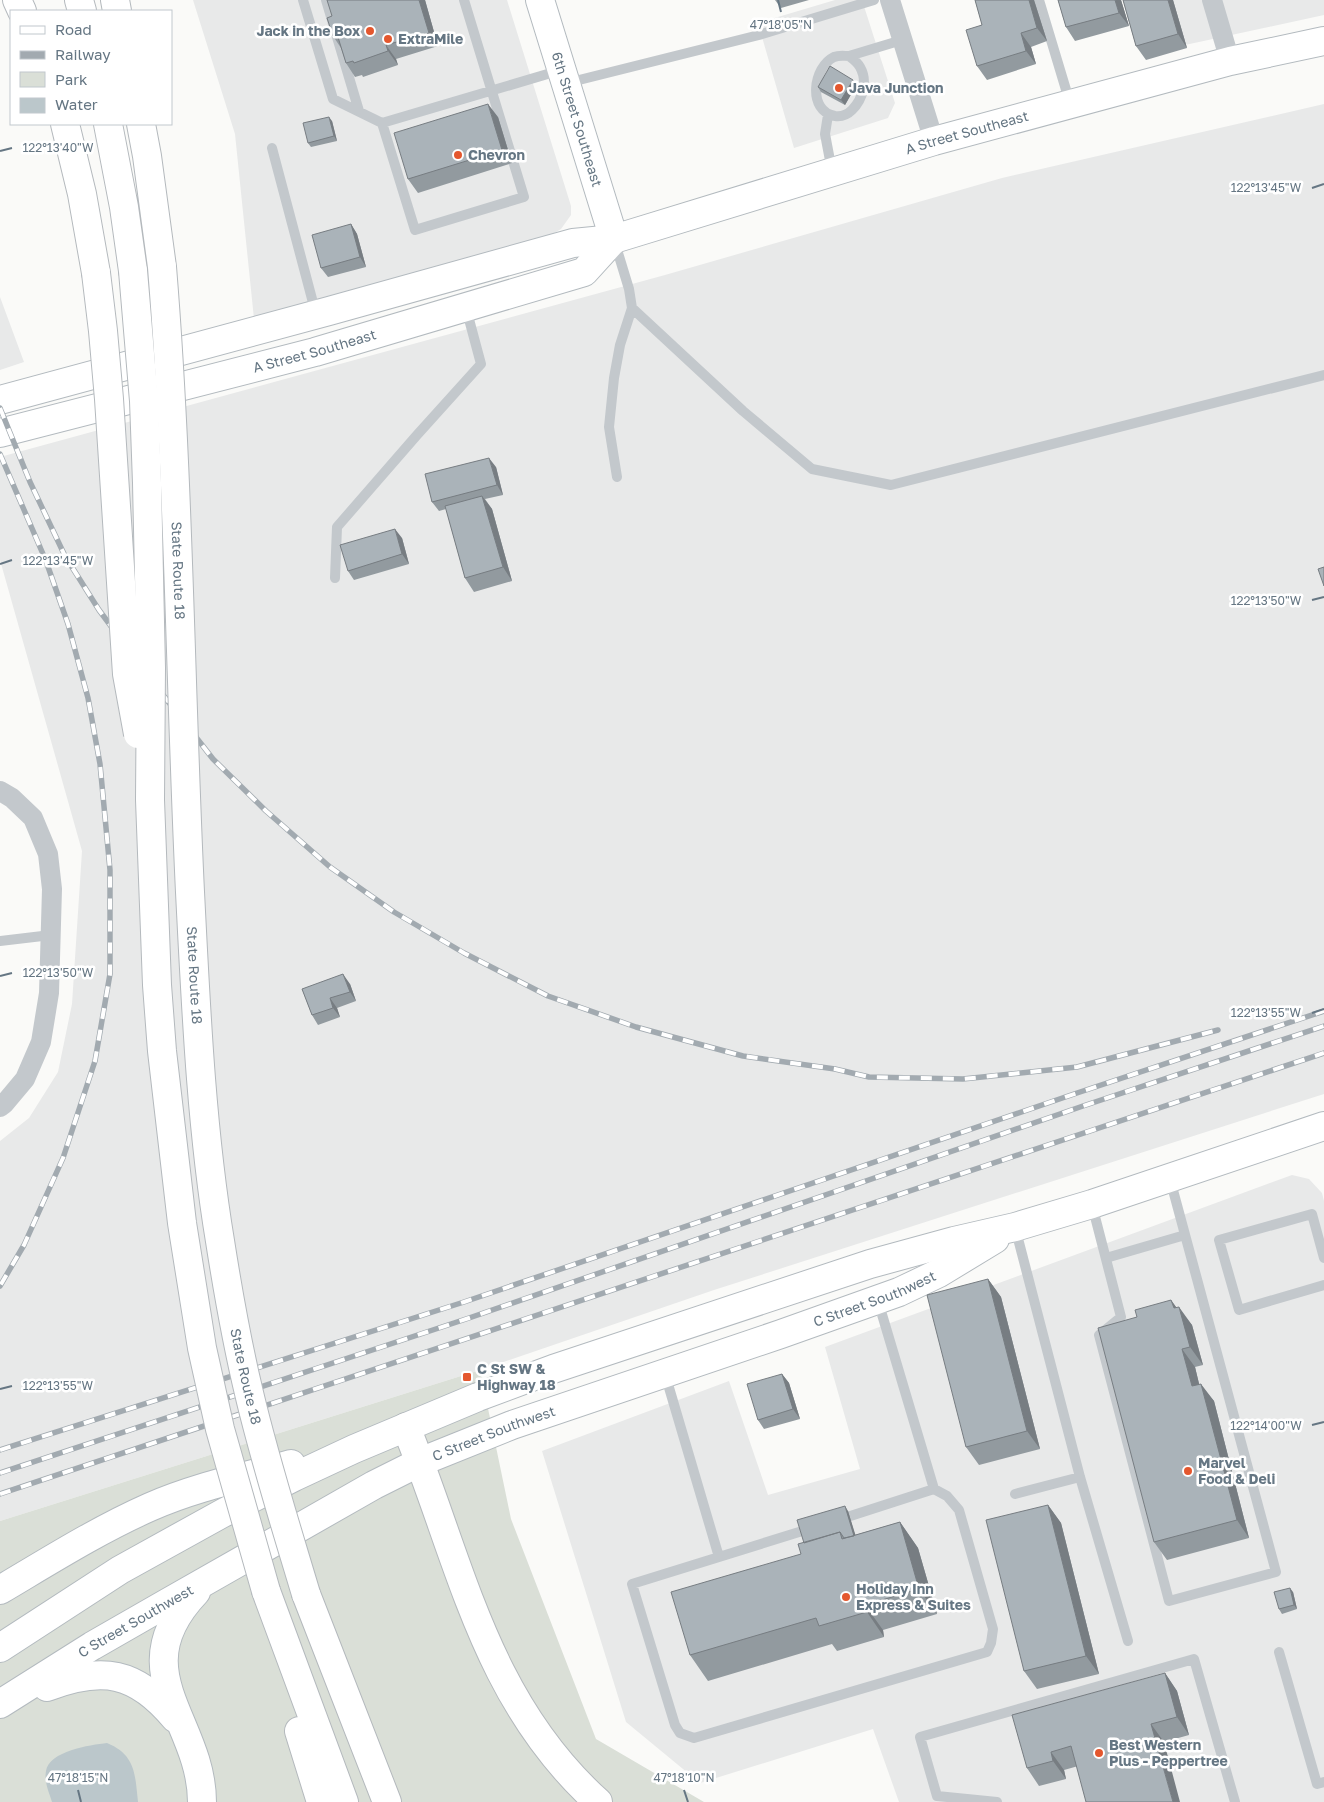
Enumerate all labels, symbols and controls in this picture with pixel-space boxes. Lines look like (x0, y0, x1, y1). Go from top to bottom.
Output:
legend (10, 10, 172, 125)
text: 47°18'05"N (750, 17, 812, 32)
text: Road (55, 20, 92, 38)
place label: Jack in the Box (256, 22, 360, 39)
marker: Jack in the Box (364, 25, 376, 37)
place label: ExtraMile (398, 30, 463, 47)
marker: ExtraMile (382, 33, 394, 45)
text: Railway (55, 45, 111, 63)
street label: 6th Street Southeast (549, 50, 606, 189)
text: Park (55, 70, 88, 88)
place label: Java Junction (849, 79, 944, 96)
marker: Java Junction (833, 82, 845, 94)
text: Water (55, 95, 98, 113)
street label: A Street Southeast (903, 107, 1030, 157)
text: 122°13'40"W (22, 140, 94, 155)
place label: Chevron (468, 146, 525, 163)
marker: Chevron (452, 149, 464, 161)
text: 122°13'45"W (1231, 180, 1302, 195)
street label: A Street Southeast (251, 325, 378, 376)
street label: State Route 18 (169, 521, 189, 620)
text: 122°13'45"W (23, 553, 94, 568)
text: 122°13'50"W (1231, 593, 1302, 608)
street label: State Route 18 (184, 926, 206, 1025)
text: 122°13'50"W (23, 965, 94, 980)
text: 122°13'55"W (1231, 1005, 1302, 1020)
street label: C Street Southwest (811, 1267, 938, 1330)
street label: State Route 18 (227, 1327, 265, 1426)
place label: C St SW & Highway 18 (477, 1360, 556, 1393)
marker: C St SW & Highway 18 (461, 1371, 473, 1383)
text: 122°13'55"W (23, 1378, 94, 1393)
street label: C Street Southwest (430, 1402, 557, 1464)
text: 122°14'00"W (1230, 1418, 1302, 1433)
place label: Marvel Food & Deli (1198, 1454, 1276, 1487)
marker: Marvel Food & Deli (1182, 1465, 1194, 1477)
place label: Holiday Inn Express & Suites (856, 1580, 971, 1613)
street label: C Street Southwest (75, 1581, 196, 1661)
marker: Holiday Inn Express & Suites (840, 1591, 852, 1603)
place label: Best Western Plus - Peppertree (1109, 1736, 1228, 1769)
marker: Best Western Plus - Peppertree (1093, 1747, 1105, 1759)
text: 47°18'15"N (48, 1770, 108, 1785)
text: 47°18'10"N (653, 1770, 715, 1785)

